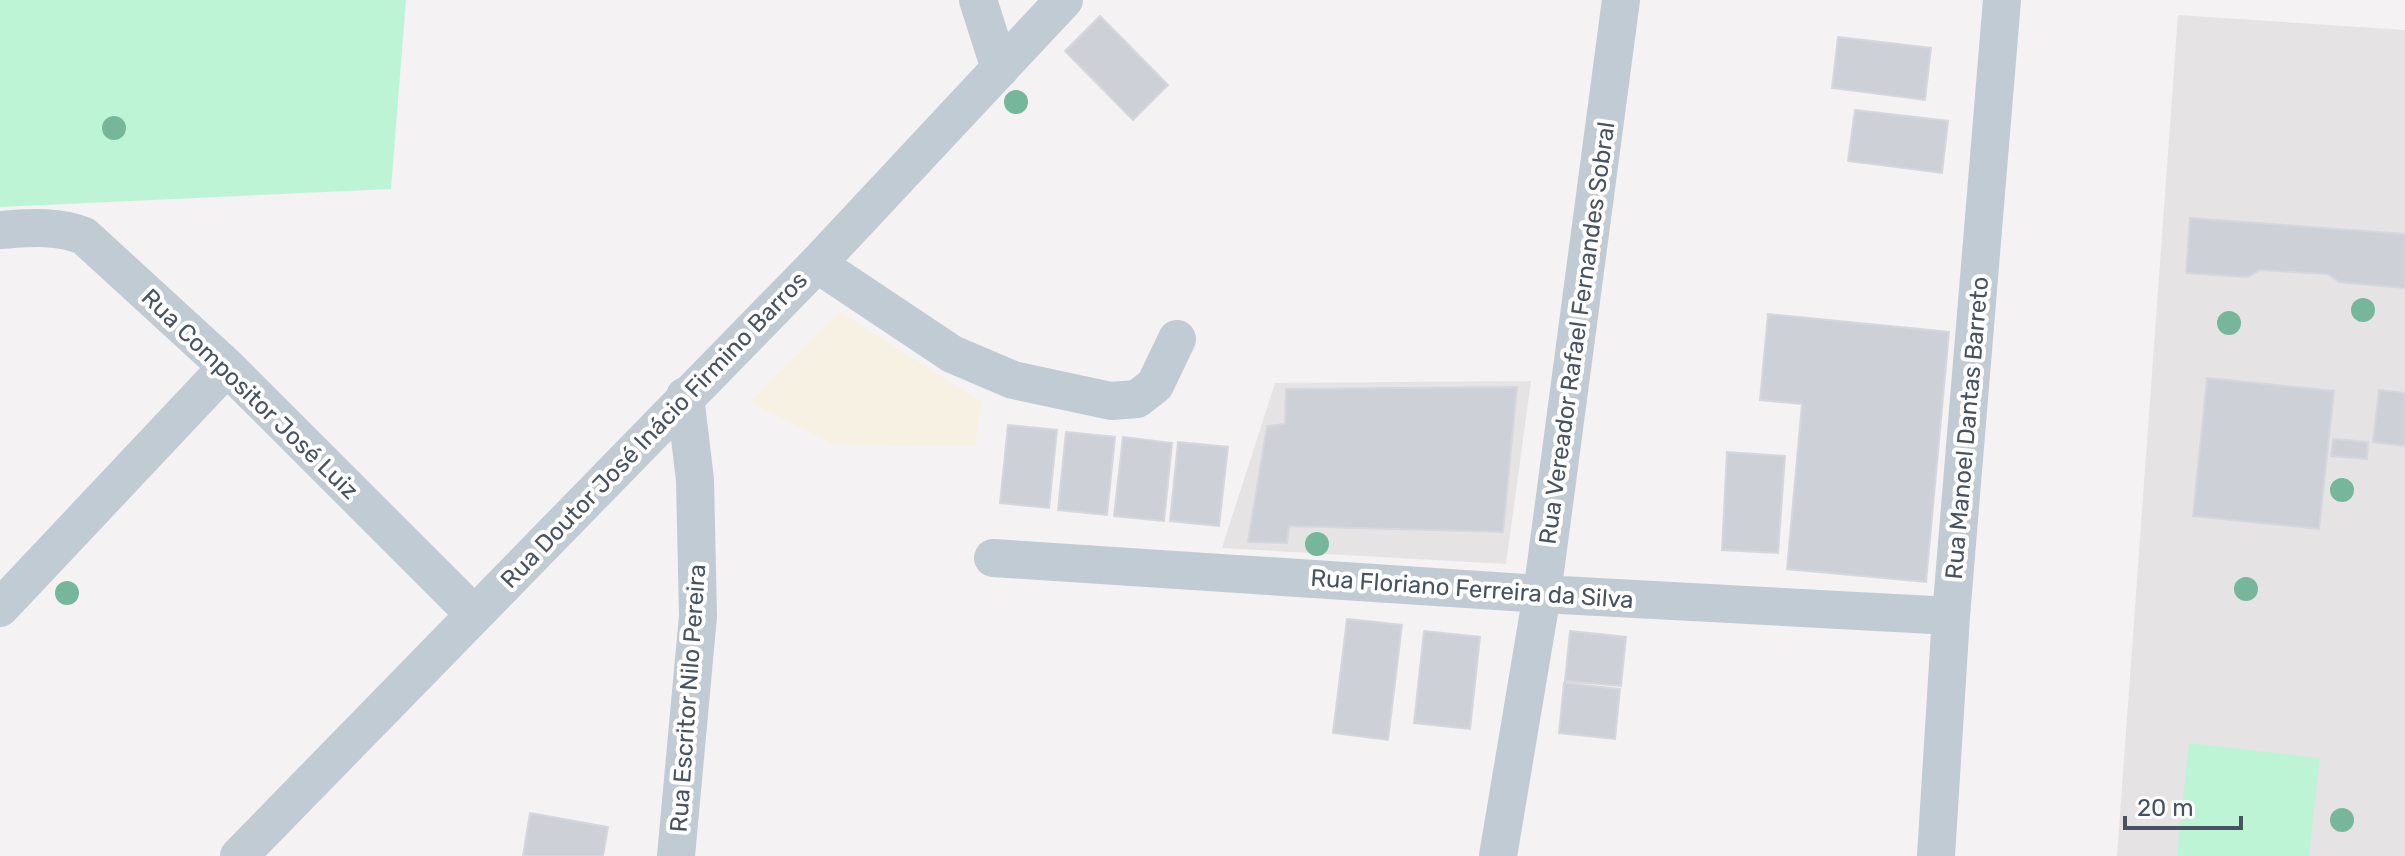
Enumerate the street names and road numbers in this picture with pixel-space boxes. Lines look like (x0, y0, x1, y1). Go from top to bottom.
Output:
street label: Rua Vereador Rafael Fernandes Sobral (1533, 120, 1621, 546)
street label: Rua Doutor José Inácio Firmino Barros (495, 266, 813, 594)
street label: Rua Manoel Dantas Barreto (1940, 275, 1994, 581)
street label: Rua Compositor José Luiz (136, 283, 364, 505)
street label: Rua Escritor Nilo Pereira (665, 563, 711, 833)
street label: Rua Floriano Ferreira da Silva (1310, 564, 1634, 614)

